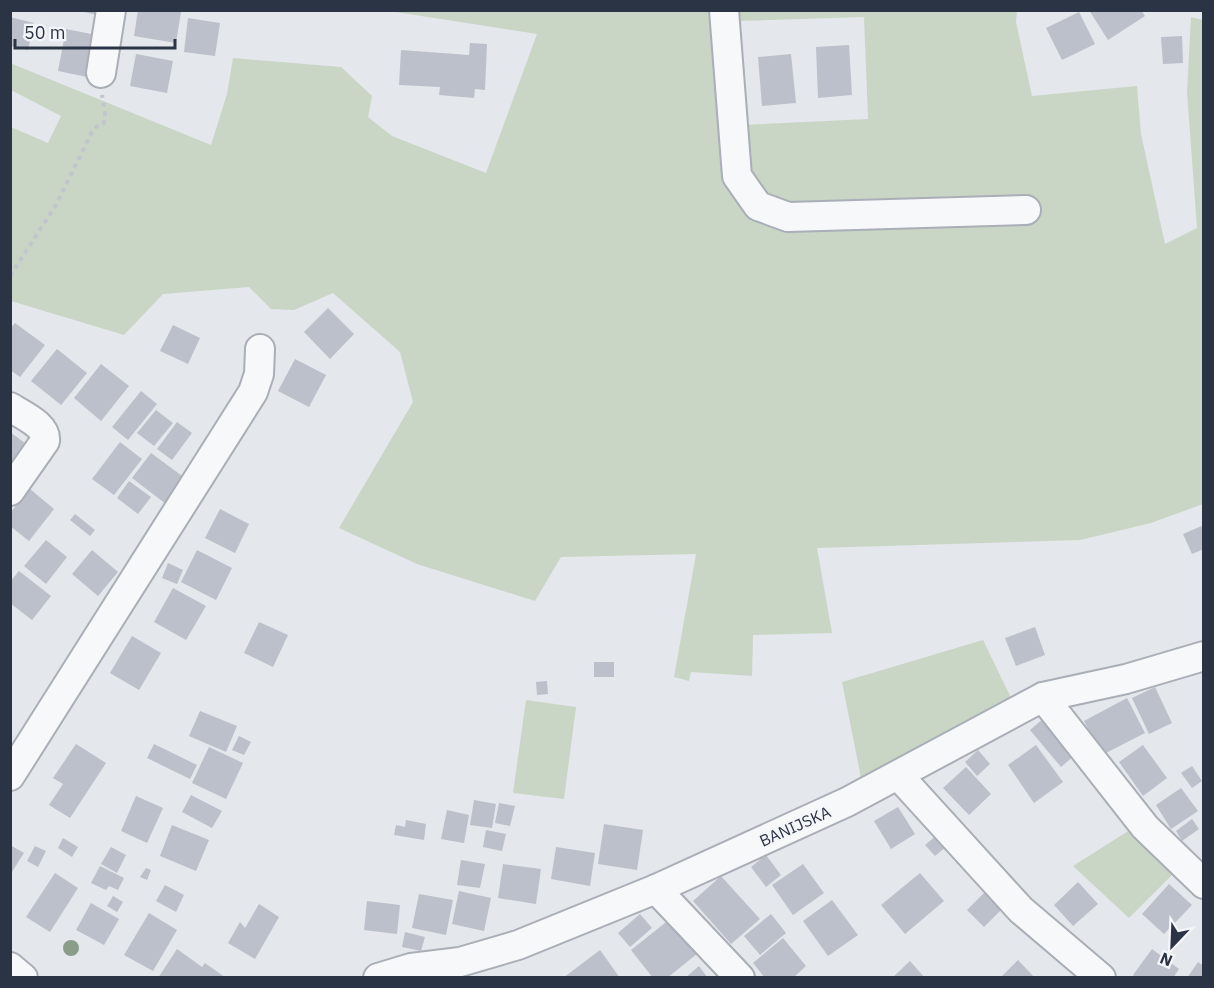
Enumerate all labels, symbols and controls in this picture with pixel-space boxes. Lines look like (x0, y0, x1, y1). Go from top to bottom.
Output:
scale bar (15, 12, 176, 50)
text: 50 m (24, 21, 66, 44)
street label: BANIJSKA (756, 801, 834, 851)
north arrow (1142, 916, 1202, 976)
text: N (1157, 948, 1175, 971)

